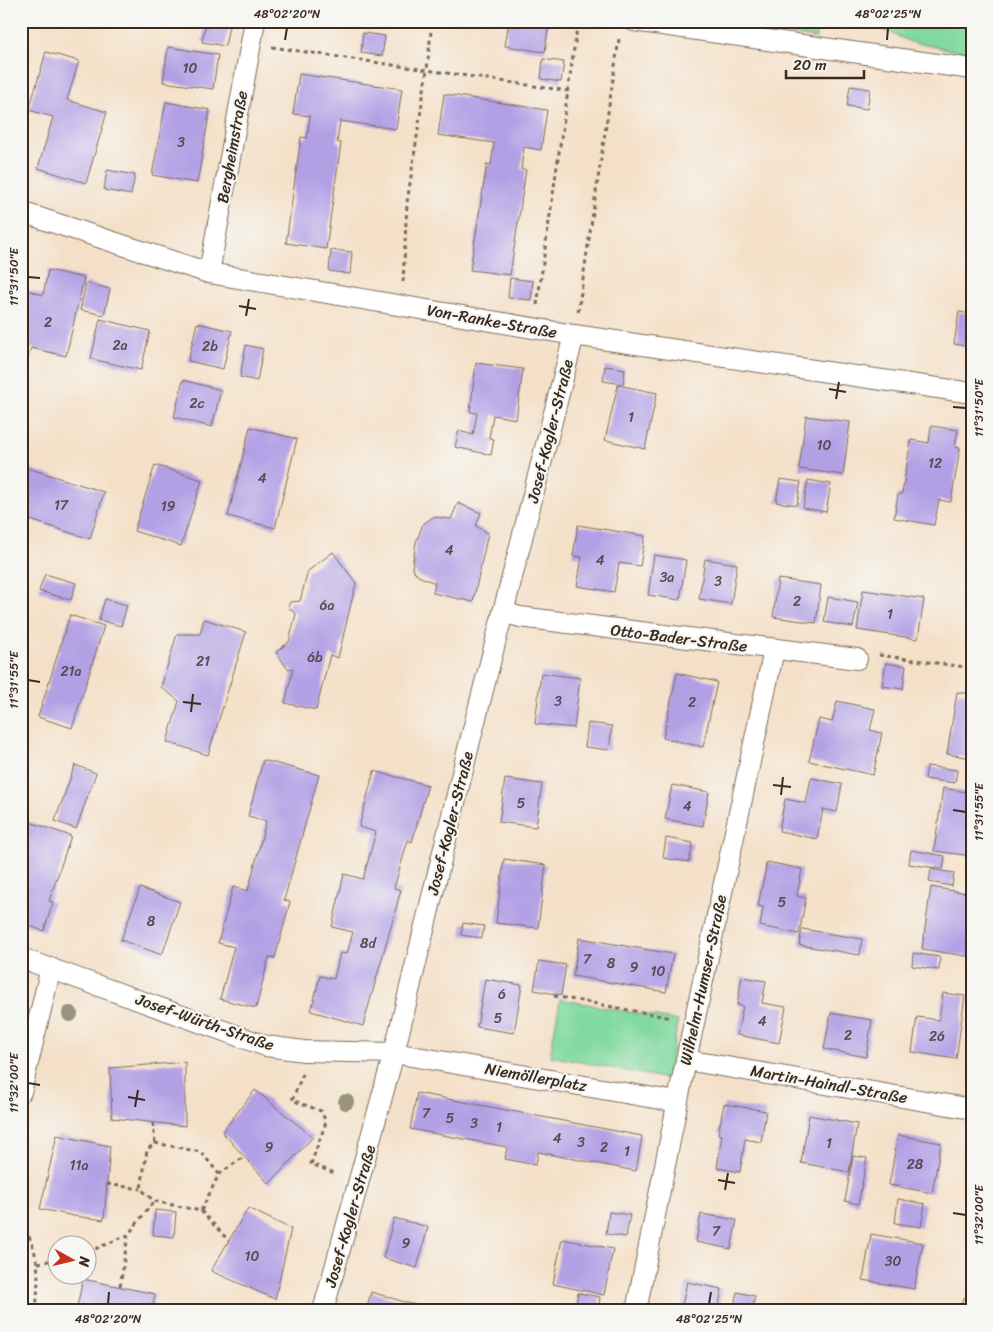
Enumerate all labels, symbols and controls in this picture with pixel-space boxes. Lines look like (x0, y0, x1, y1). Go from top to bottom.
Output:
text: 48°02'20"N (254, 3, 321, 25)
text: 48°02'25"N (855, 3, 922, 25)
scale bar (786, 48, 863, 80)
text: 20 m (793, 52, 827, 78)
house number: 10 (183, 56, 198, 81)
street label: Bergheimstraße (208, 88, 256, 206)
house number: 3 (177, 130, 185, 155)
text: 11°31'50"E (3, 247, 25, 306)
street label: Von-Ranke-Straße (425, 295, 559, 347)
house number: 2 (44, 310, 52, 335)
house number: 2a (112, 333, 128, 358)
house number: 2b (202, 334, 218, 359)
street label: Josef-Kogler-Straße (518, 356, 582, 507)
text: 11°31'50"E (968, 378, 990, 437)
house number: 2c (189, 391, 205, 416)
house number: 1 (628, 405, 634, 430)
house number: 10 (817, 433, 832, 458)
house number: 12 (928, 451, 942, 476)
house number: 4 (258, 466, 267, 491)
house number: 17 (54, 493, 69, 518)
house number: 19 (161, 494, 176, 519)
house number: 4 (445, 538, 454, 563)
house number: 4 (596, 548, 605, 573)
house number: 3a (660, 565, 674, 590)
house number: 3 (714, 569, 722, 594)
house number: 2 (793, 589, 801, 614)
house number: 6a (320, 593, 334, 618)
house number: 1 (887, 602, 893, 627)
street label: Otto-Bader-Straße (609, 615, 749, 661)
house number: 6b (307, 645, 323, 670)
house number: 21 (196, 649, 210, 674)
text: 11°31'55"E (3, 650, 25, 709)
house number: 21a (60, 659, 82, 684)
house number: 3 (554, 689, 562, 714)
house number: 2 (688, 690, 696, 715)
street label: Josef-Kogler-Straße (418, 748, 482, 899)
text: 11°31'55"E (968, 782, 990, 841)
house number: 5 (517, 791, 526, 816)
house number: 4 (683, 794, 692, 819)
house number: 5 (778, 890, 787, 915)
street label: Wilhelm-Humser-Straße (671, 892, 735, 1068)
house number: 8 (147, 909, 156, 934)
house number: 8d (360, 931, 378, 956)
house number: 7 (583, 947, 592, 972)
house number: 8 (607, 951, 616, 976)
house number: 9 (630, 955, 639, 980)
house number: 10 (651, 959, 666, 984)
house number: 6 (498, 982, 506, 1007)
street label: Josef-Würth-Straße (131, 984, 278, 1059)
house number: 5 (494, 1006, 503, 1031)
house number: 4 (758, 1009, 767, 1034)
house number: 2 (844, 1023, 852, 1048)
house number: 26 (929, 1024, 945, 1049)
text: 11°32'00"E (3, 1052, 25, 1113)
street label: Niemöllerplatz (483, 1054, 590, 1100)
street label: Martin-Haindl-Straße (748, 1056, 910, 1112)
house number: 7 (422, 1101, 431, 1126)
house number: 5 (446, 1106, 455, 1131)
house number: 3 (470, 1111, 478, 1136)
house number: 1 (496, 1115, 502, 1140)
house number: 4 (553, 1126, 562, 1151)
house number: 3 (577, 1130, 585, 1155)
house number: 1 (826, 1131, 832, 1156)
house number: 9 (265, 1135, 274, 1160)
house number: 2 (600, 1135, 608, 1160)
house number: 1 (624, 1139, 630, 1164)
street label: Josef-Kogler-Straße (316, 1141, 384, 1292)
house number: 28 (907, 1152, 924, 1177)
house number: 11a (69, 1153, 89, 1178)
text: 11°32'00"E (968, 1184, 990, 1245)
house number: 7 (712, 1219, 721, 1244)
house number: 9 (402, 1231, 411, 1256)
north arrow (48, 1234, 98, 1284)
house number: 10 (245, 1244, 260, 1269)
house number: 30 (885, 1249, 901, 1274)
text: N (71, 1254, 98, 1269)
text: 48°02'20"N (75, 1308, 142, 1330)
text: 48°02'25"N (676, 1308, 743, 1330)

